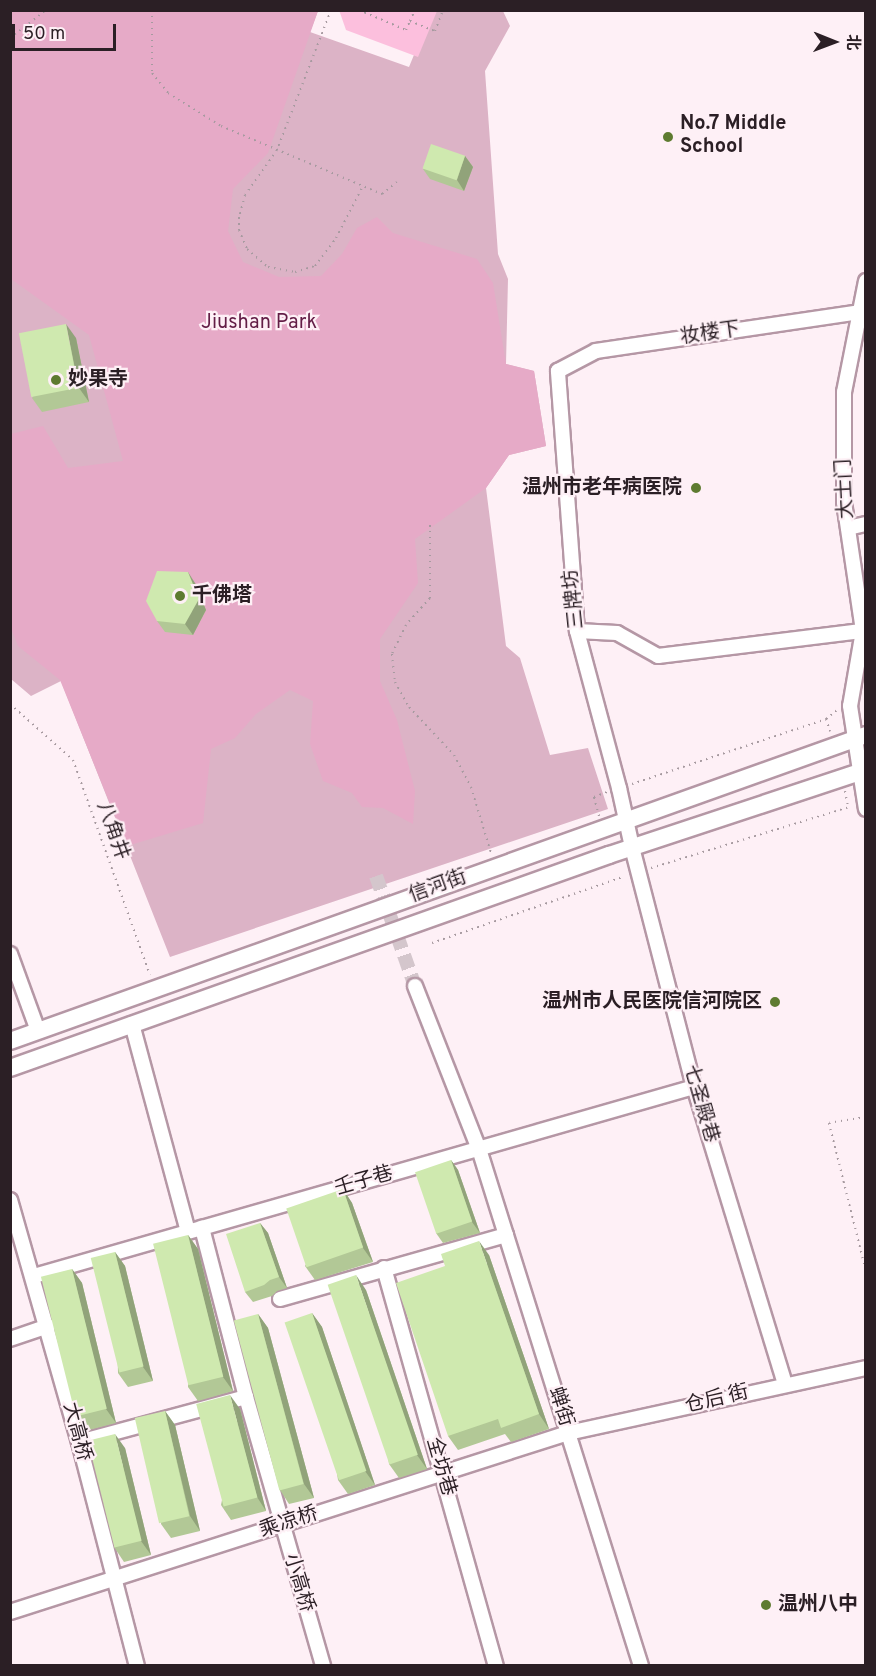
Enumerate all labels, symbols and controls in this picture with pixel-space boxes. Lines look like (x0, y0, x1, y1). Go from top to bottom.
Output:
scale bar (15, 12, 118, 50)
north arrow (804, 12, 864, 72)
text: 50 m (23, 23, 65, 46)
text: 北 (842, 34, 862, 50)
place label: No.7 Middle School (680, 113, 786, 160)
marker: No.7 Middle School (661, 130, 675, 144)
park label: Jiushan Park (201, 311, 317, 335)
street label: 妆楼下 (679, 318, 741, 350)
place label: 妙果寺 (68, 368, 128, 392)
marker: 妙果寺 (49, 373, 63, 387)
street label: 大士门 (832, 458, 860, 520)
place label: 温州市老年病医院 (522, 476, 682, 500)
marker: 温州市老年病医院 (687, 479, 705, 497)
street label: 三牌坊 (560, 568, 590, 630)
place label: 千佛塔 (192, 584, 252, 608)
marker: 千佛塔 (173, 589, 187, 603)
street label: 八角井 (90, 799, 134, 863)
street label: 信河街 (406, 865, 470, 909)
place label: 温州市人民医院信河院区 (542, 990, 762, 1014)
marker: 温州市人民医院信河院区 (766, 993, 784, 1011)
street label: 七圣殿巷 (677, 1062, 723, 1146)
street label: 壬子巷 (332, 1162, 396, 1202)
street label: 仓后 街 (683, 1381, 751, 1419)
street label: 蝉街 (543, 1384, 577, 1430)
street label: 大高桥 (57, 1400, 95, 1464)
street label: 全坊巷 (420, 1435, 460, 1499)
street label: 乘凉桥 (257, 1502, 321, 1544)
street label: 小高桥 (278, 1551, 318, 1615)
place label: 温州八中 (778, 1593, 858, 1617)
marker: 温州八中 (759, 1598, 773, 1612)

